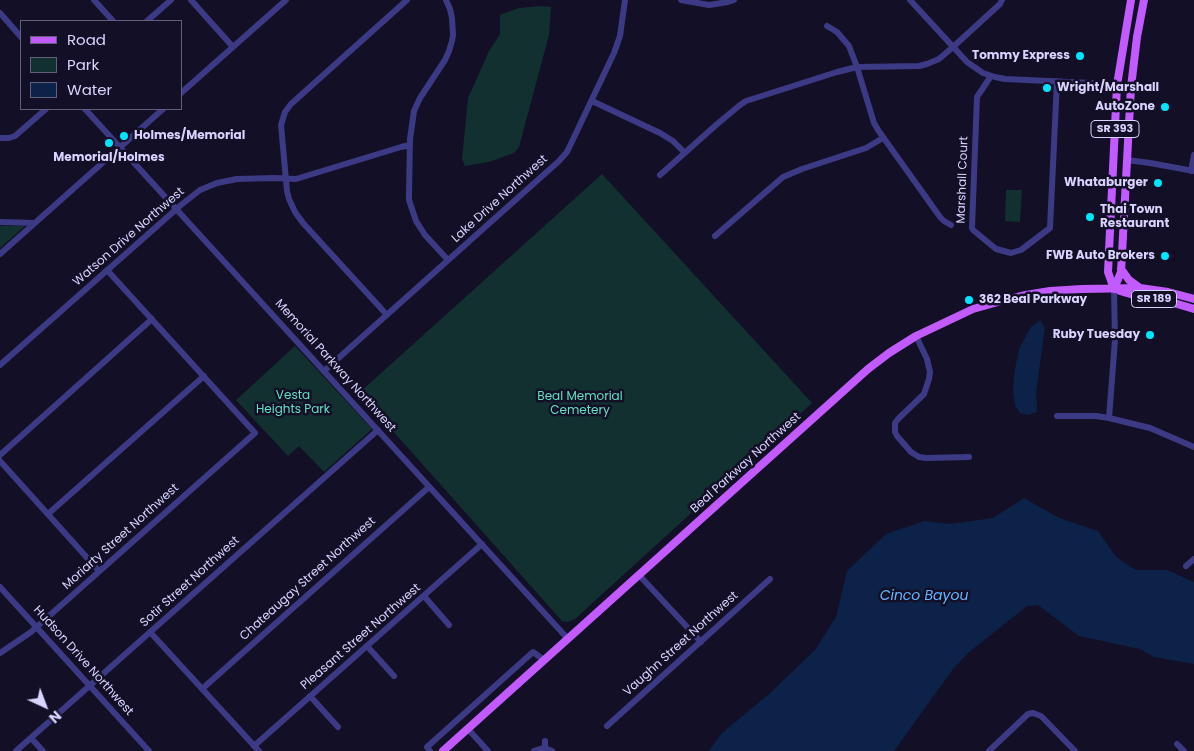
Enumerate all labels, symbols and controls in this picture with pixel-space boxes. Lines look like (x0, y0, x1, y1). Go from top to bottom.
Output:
legend (20, 20, 182, 110)
text: Road (67, 29, 106, 50)
place label: Tommy Express (972, 49, 1070, 63)
marker: Tommy Express (1074, 50, 1086, 62)
text: Park (67, 54, 99, 75)
text: Water (67, 79, 112, 100)
place label: Wright/Marshall (1057, 81, 1159, 95)
marker: Wright/Marshall (1041, 82, 1053, 94)
place label: AutoZone (1095, 100, 1155, 114)
marker: AutoZone (1159, 101, 1171, 113)
road number: SR 393 (1091, 120, 1139, 138)
place label: Holmes/Memorial (134, 129, 245, 143)
marker: Holmes/Memorial (118, 130, 130, 142)
street label: Marshall Court (954, 136, 972, 224)
marker: Memorial/Holmes (103, 137, 115, 149)
place label: Memorial/Holmes (53, 151, 165, 165)
street label: Lake Drive Northwest (449, 152, 551, 246)
place label: Whataburger (1064, 176, 1148, 190)
marker: Whataburger (1152, 177, 1164, 189)
street label: Watson Drive Northwest (70, 185, 188, 289)
place label: Thai Town Restaurant (1100, 203, 1169, 231)
marker: Thai Town Restaurant (1084, 211, 1096, 223)
place label: FWB Auto Brokers (1046, 249, 1155, 263)
marker: FWB Auto Brokers (1159, 250, 1171, 262)
road number: SR 189 (1132, 290, 1176, 308)
place label: 362 Beal Parkway (979, 293, 1087, 307)
marker: 362 Beal Parkway (963, 294, 975, 306)
street label: Memorial Parkway Northwest (272, 297, 398, 435)
place label: Ruby Tuesday (1053, 328, 1140, 342)
marker: Ruby Tuesday (1144, 329, 1156, 341)
park label: Vesta Heights Park (256, 389, 330, 417)
park label: Beal Memorial Cemetery (537, 390, 623, 418)
street label: Beal Parkway Northwest (688, 410, 804, 516)
street label: Moriarty Street Northwest (60, 481, 182, 593)
street label: Chateaugay Street Northwest (237, 514, 379, 644)
street label: Sotir Street Northwest (137, 534, 243, 630)
street label: Pleasant Street Northwest (298, 581, 424, 693)
water label: Cinco Bayou (880, 588, 968, 604)
street label: Vaughn Street Northwest (621, 589, 741, 699)
street label: Hudson Drive Northwest (30, 603, 136, 719)
north arrow (20, 681, 70, 731)

